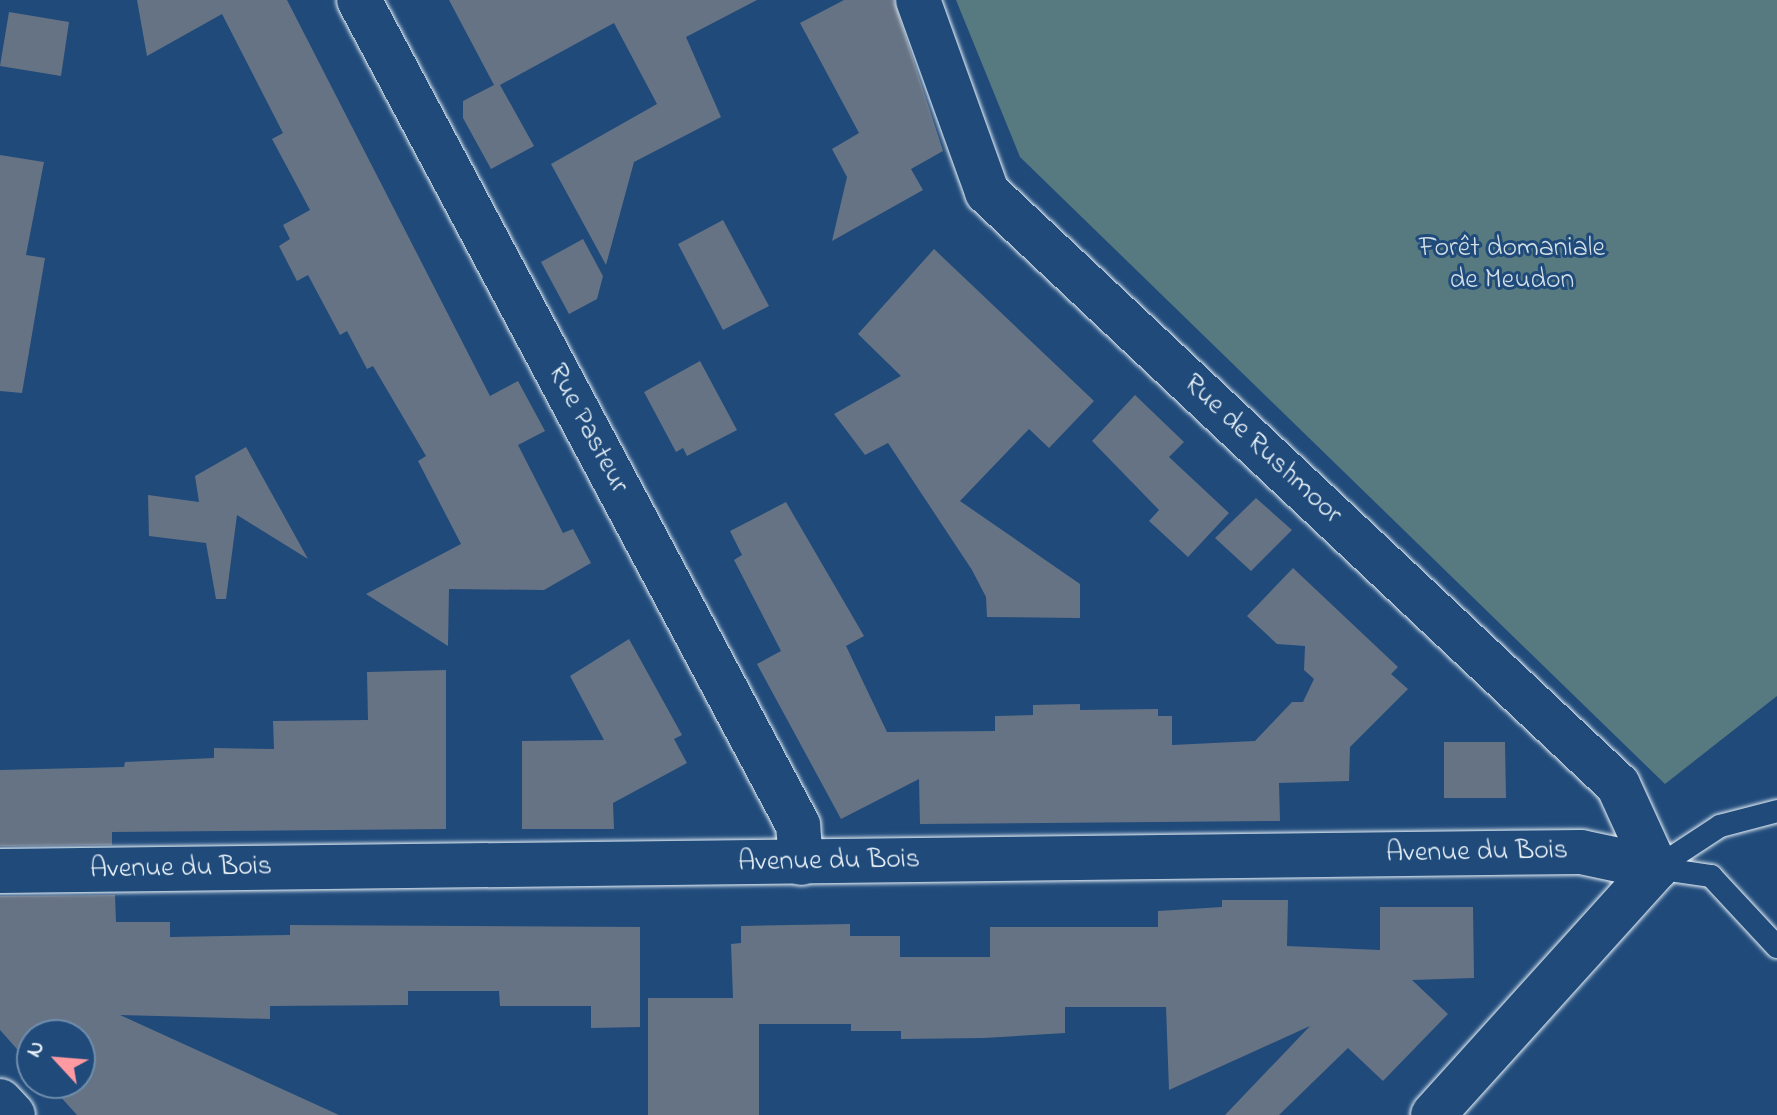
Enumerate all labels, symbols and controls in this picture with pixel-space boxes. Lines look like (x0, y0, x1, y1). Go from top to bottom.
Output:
park label: Forêt domaniale de Meudon (1419, 232, 1605, 298)
street label: Rue Pasteur (539, 359, 635, 499)
street label: Rue de Rushmoor (1176, 368, 1348, 532)
street label: Avenue du Bois (1386, 835, 1568, 871)
street label: Avenue du Bois (738, 844, 920, 880)
street label: Avenue du Bois (90, 851, 272, 887)
north arrow (16, 1019, 96, 1099)
text: N (19, 1036, 54, 1063)

